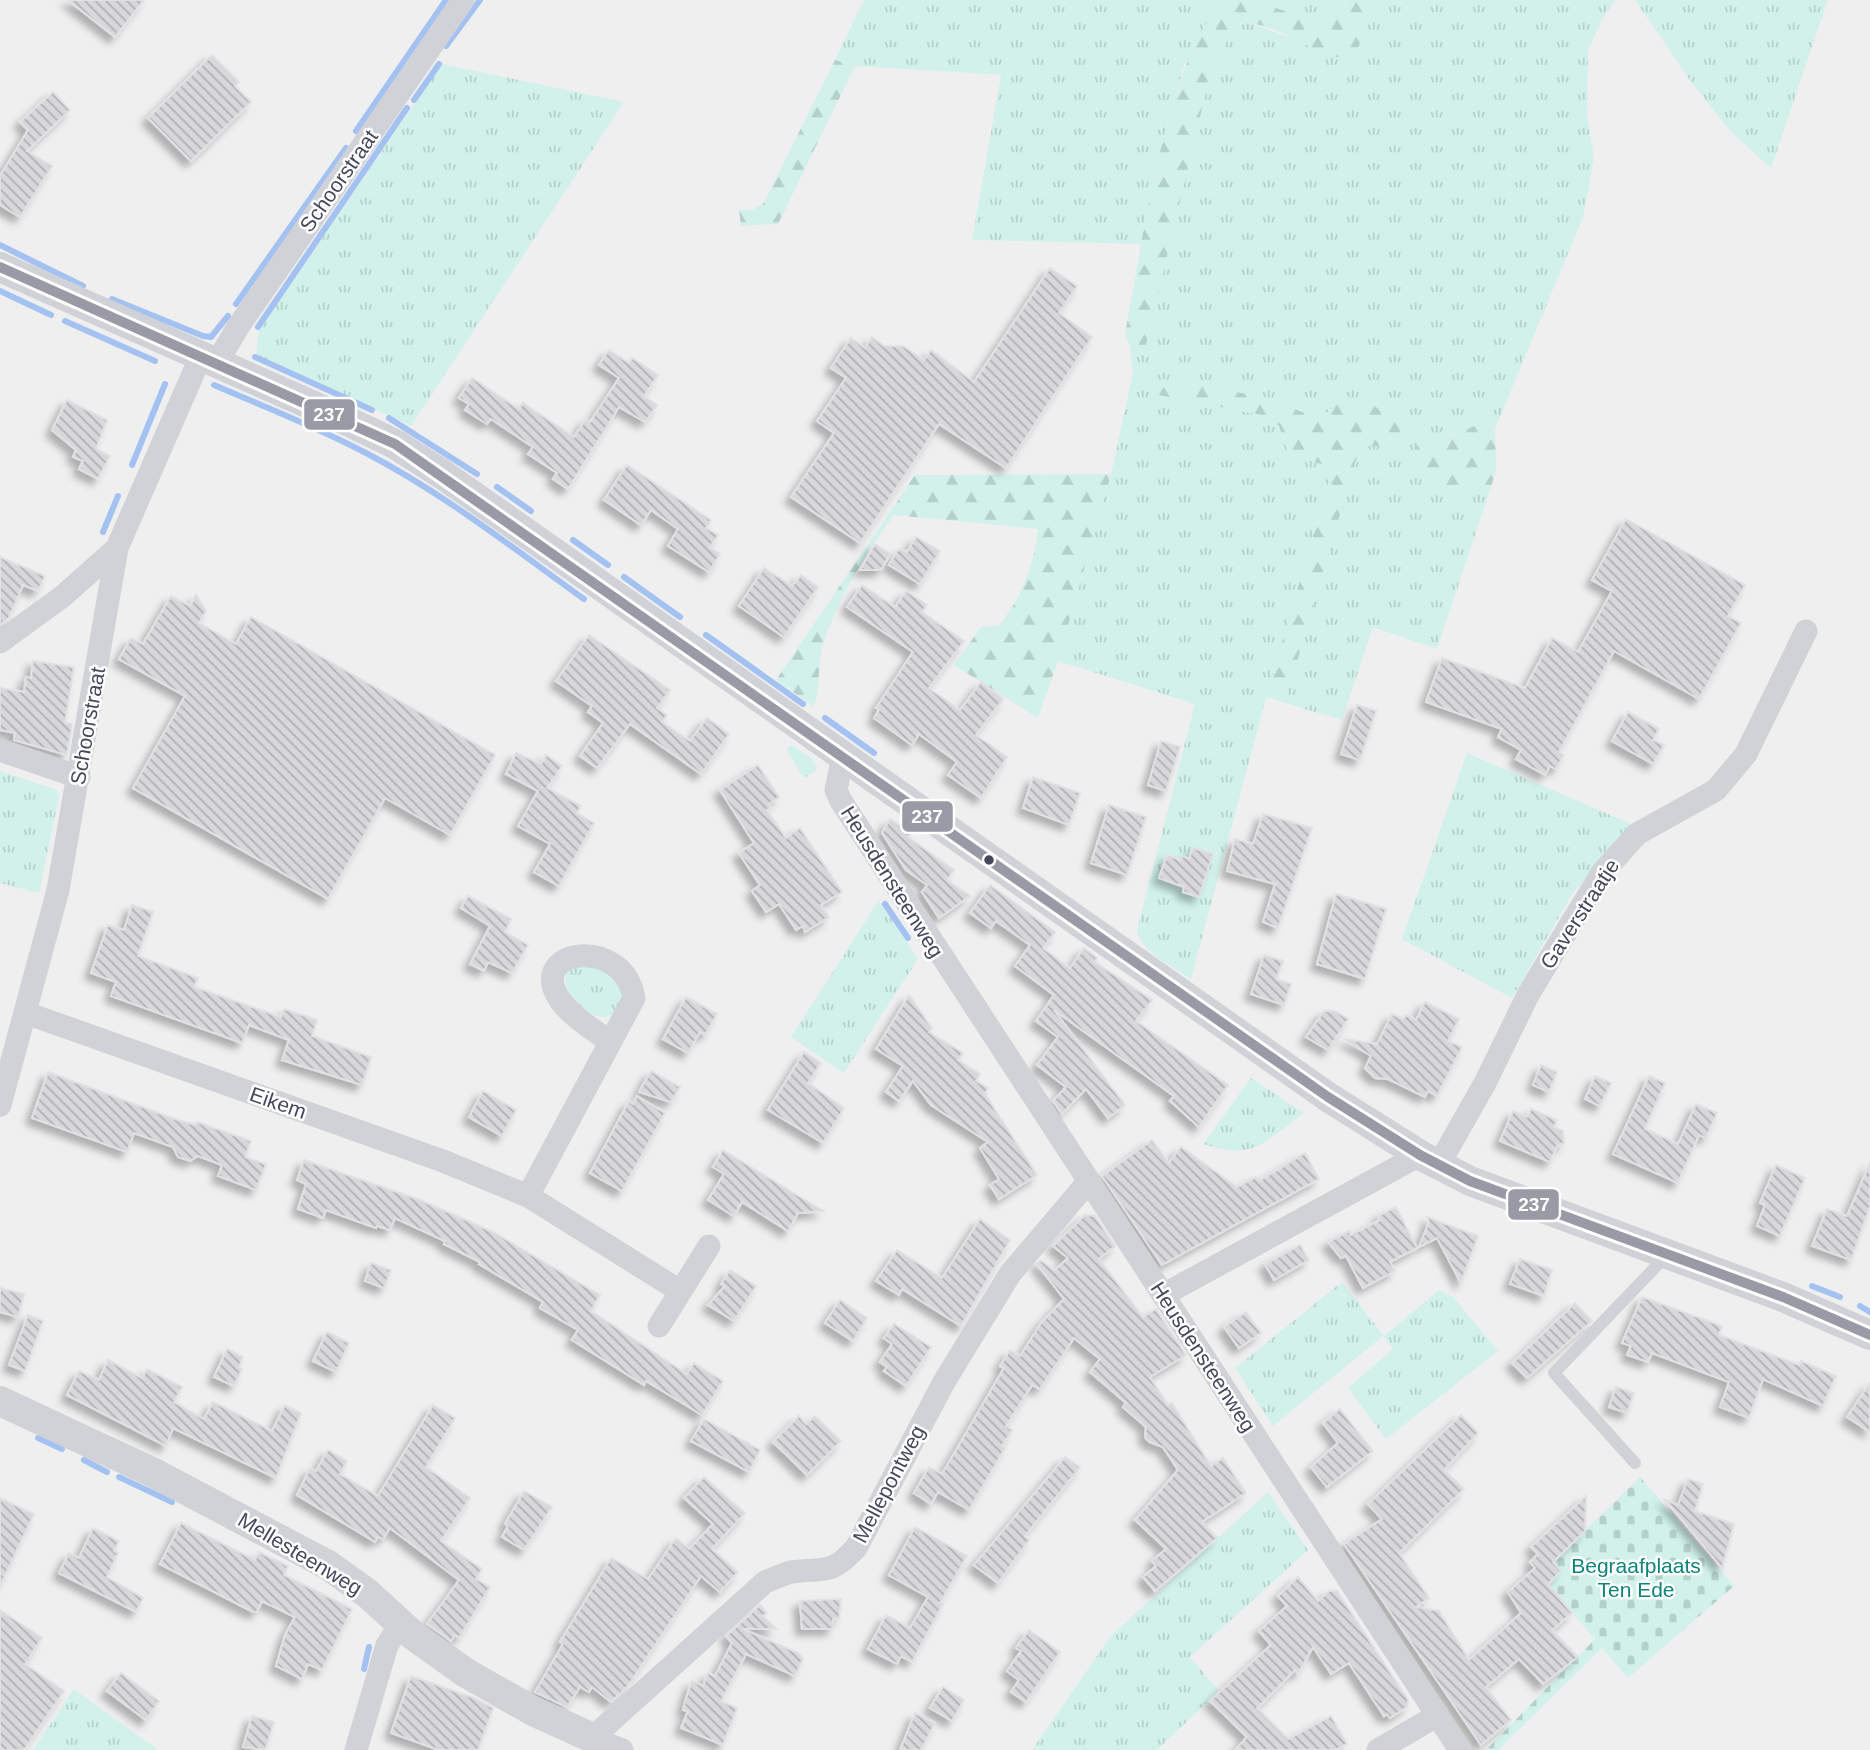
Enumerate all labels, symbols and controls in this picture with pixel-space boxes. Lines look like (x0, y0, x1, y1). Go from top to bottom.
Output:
street label: Schoorstraat (295, 125, 382, 236)
line badge: 237 (303, 398, 356, 431)
text: 237 (313, 404, 345, 425)
street label: Schoorstraat (66, 665, 109, 787)
line badge: 237 (901, 800, 954, 833)
street label: Heusdensteenweg (837, 802, 948, 962)
text: 237 (911, 806, 943, 827)
unlabelled marker (982, 853, 996, 867)
street label: Gaverstraatje (1536, 855, 1624, 973)
street label: Eikem (247, 1082, 309, 1123)
line badge: 237 (1507, 1188, 1560, 1221)
text: 237 (1518, 1194, 1550, 1215)
street label: Heusdensteenweg (1146, 1278, 1260, 1436)
street label: Mellepontweg (848, 1421, 929, 1546)
street label: Mellesteenweg (234, 1508, 366, 1600)
park label: Begraafplaats Ten Ede (1571, 1554, 1701, 1601)

